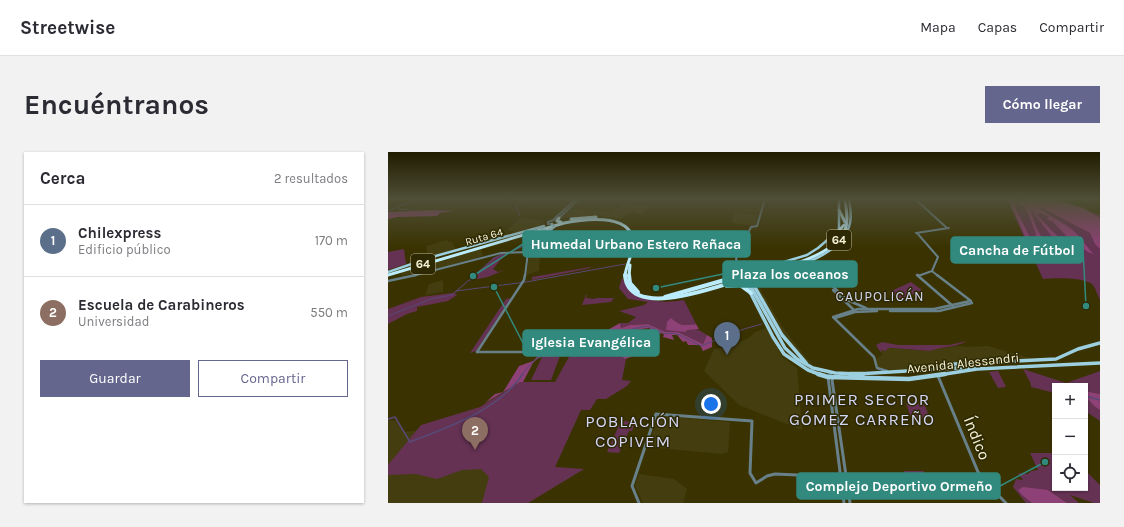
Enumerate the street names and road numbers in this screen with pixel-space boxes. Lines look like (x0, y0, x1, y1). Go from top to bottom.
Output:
street label: Ruta 64 (464, 225, 504, 249)
road number: 64 (827, 230, 851, 250)
road number: 64 (411, 254, 435, 274)
street label: Avenida Alessandri (906, 350, 1020, 376)
street label: Índico (960, 413, 994, 463)

